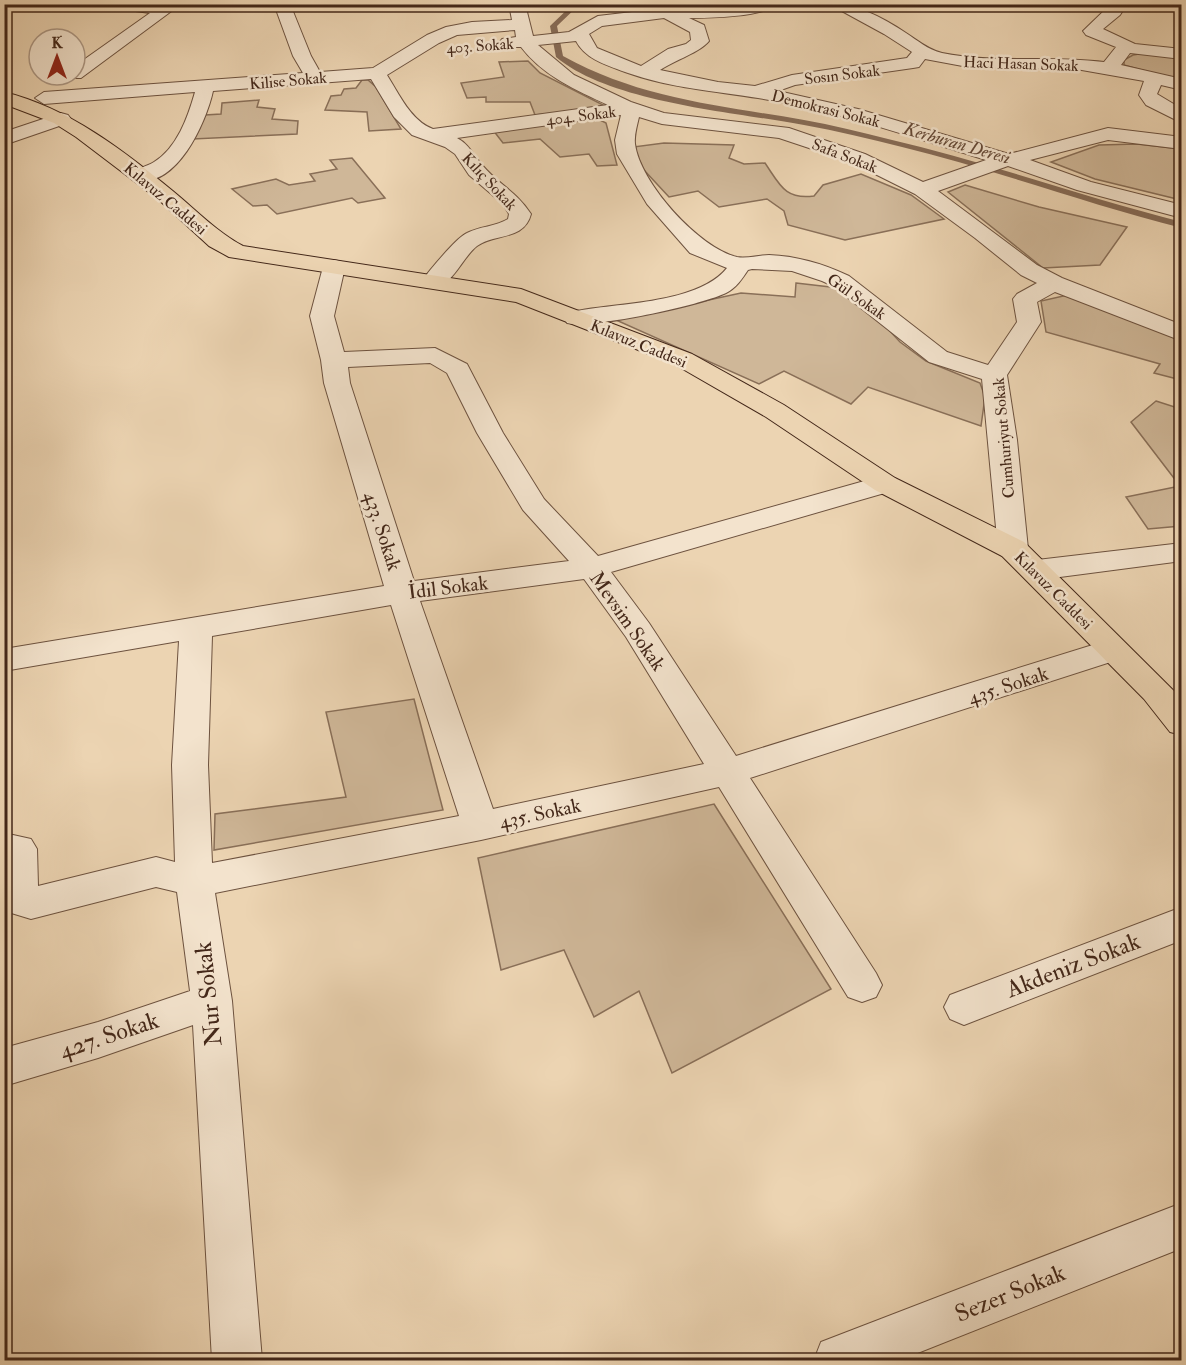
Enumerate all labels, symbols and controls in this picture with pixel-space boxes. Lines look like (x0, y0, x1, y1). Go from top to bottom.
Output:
north arrow (27, 27, 87, 87)
text: K (51, 33, 63, 53)
street label: 403. Sokak (446, 34, 515, 58)
street label: Haci Hasan Sokak (963, 52, 1079, 76)
street label: Sosın Sokak (803, 60, 882, 90)
street label: Kilise Sokak (249, 68, 328, 94)
street label: Demokrasi Sokak (769, 86, 883, 132)
street label: 404. Sokak (545, 102, 618, 130)
water label: Kerburan Deresi (900, 117, 1013, 170)
street label: Safa Sokak (809, 134, 881, 178)
street label: Kılıç Sokak (457, 149, 521, 215)
street label: Kılavuz Caddesi (120, 158, 211, 239)
street label: Gül Sokak (823, 269, 890, 325)
street label: Kılavuz Caddesi (587, 315, 690, 372)
street label: Cumhuriyut Sokak (989, 376, 1019, 499)
street label: 433. Sokak (358, 488, 407, 574)
street label: Kılavuz Caddesi (1010, 547, 1097, 634)
street label: Mevsim Sokak (584, 567, 671, 676)
street label: İdil Sokak (407, 570, 490, 605)
street label: 435. Sokak (965, 661, 1052, 710)
street label: 435. Sokak (497, 793, 584, 834)
street label: Akdeniz Sokak (1001, 926, 1145, 1006)
street label: Nur Sokak (188, 940, 229, 1048)
street label: 427. Sokak (56, 1005, 163, 1066)
street label: Sezer Sokak (950, 1257, 1070, 1330)

